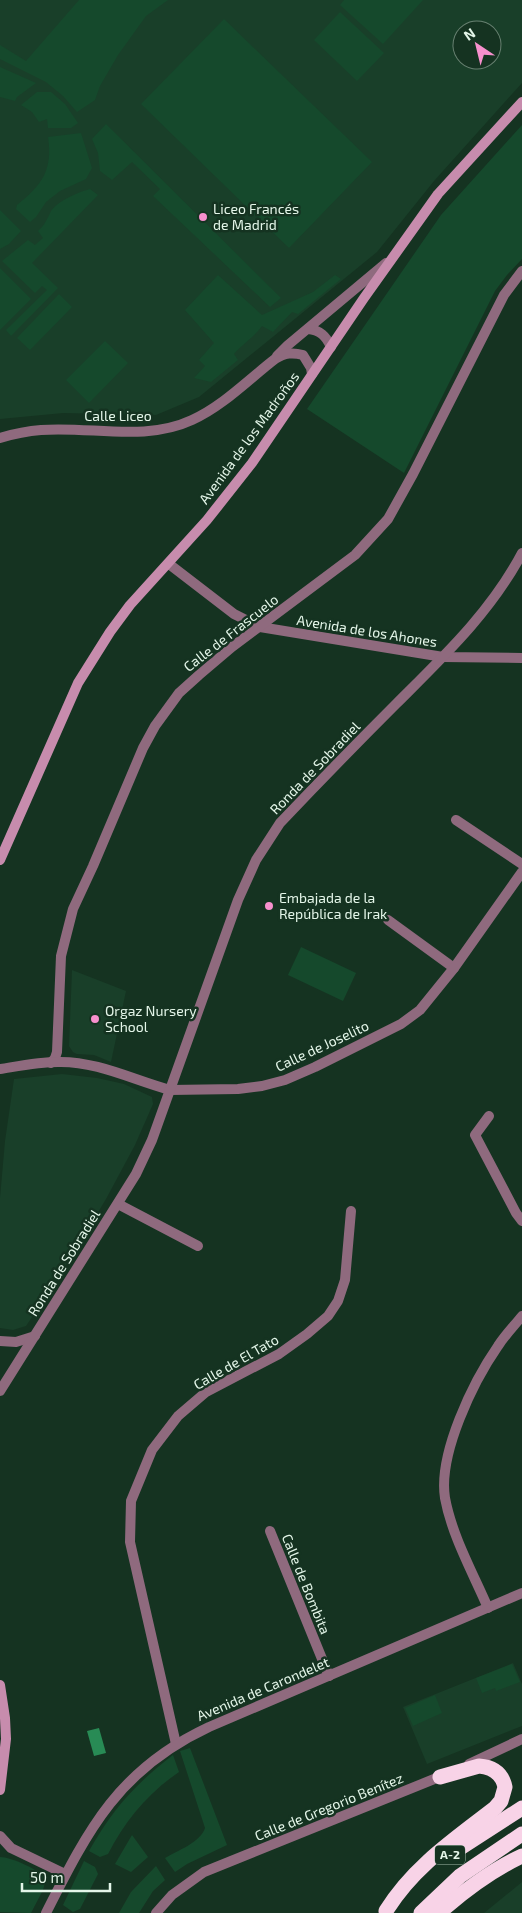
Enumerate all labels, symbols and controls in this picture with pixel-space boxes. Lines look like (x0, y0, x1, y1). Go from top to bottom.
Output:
north arrow (452, 20, 502, 70)
text: N (460, 24, 478, 44)
place label: Liceo Francés de Madrid (213, 200, 299, 233)
marker: Liceo Francés de Madrid (197, 211, 209, 223)
street label: Avenida de los Madroños (195, 368, 302, 507)
street label: Calle Liceo (84, 407, 152, 424)
street label: Calle de Frascuelo (180, 590, 281, 675)
street label: Avenida de los Ahones (296, 611, 439, 650)
street label: Ronda de Sobradiel (266, 717, 364, 818)
place label: Embajada de la República de Irak (279, 889, 387, 922)
marker: Embajada de la República de Irak (263, 900, 275, 912)
place label: Orgaz Nursery School (105, 1002, 197, 1035)
marker: Orgaz Nursery School (89, 1013, 101, 1025)
street label: Calle de Joselito (272, 1016, 371, 1075)
street label: Ronda de Sobradiel (24, 1206, 104, 1319)
street label: Calle de El Tato (190, 1330, 281, 1393)
street label: Calle de Bombita (279, 1531, 334, 1636)
street label: Avenida de Carondelet (194, 1653, 332, 1724)
street label: Calle de Gregorio Benítez (252, 1769, 406, 1844)
road number: A-2 (435, 1846, 465, 1864)
scale bar (22, 1860, 110, 1892)
text: 50 m (30, 1868, 64, 1886)

